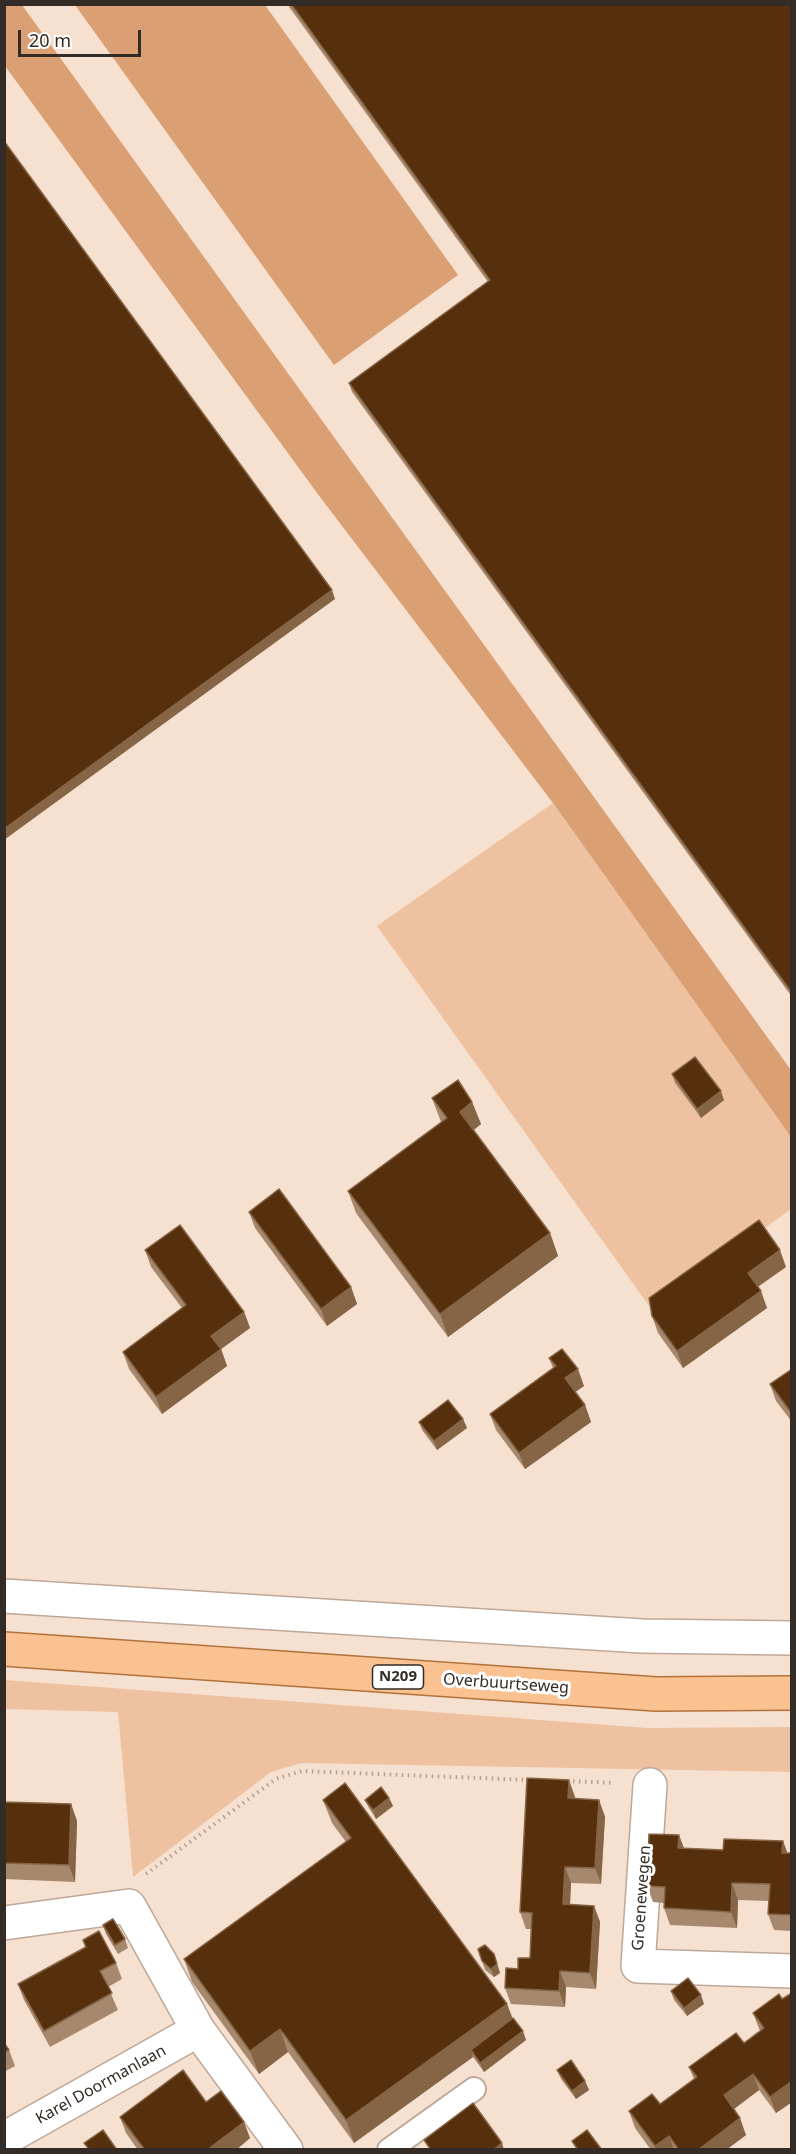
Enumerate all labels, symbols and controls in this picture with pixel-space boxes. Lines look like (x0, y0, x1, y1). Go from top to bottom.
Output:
scale bar (21, 18, 144, 56)
text: 20 m (29, 28, 71, 52)
road number: N209 (372, 1665, 424, 1689)
street label: Overbuurtseweg (442, 1670, 570, 1698)
street label: Groenewegen (629, 1845, 655, 1951)
street label: Karel Doormanlaan (33, 2041, 169, 2129)

